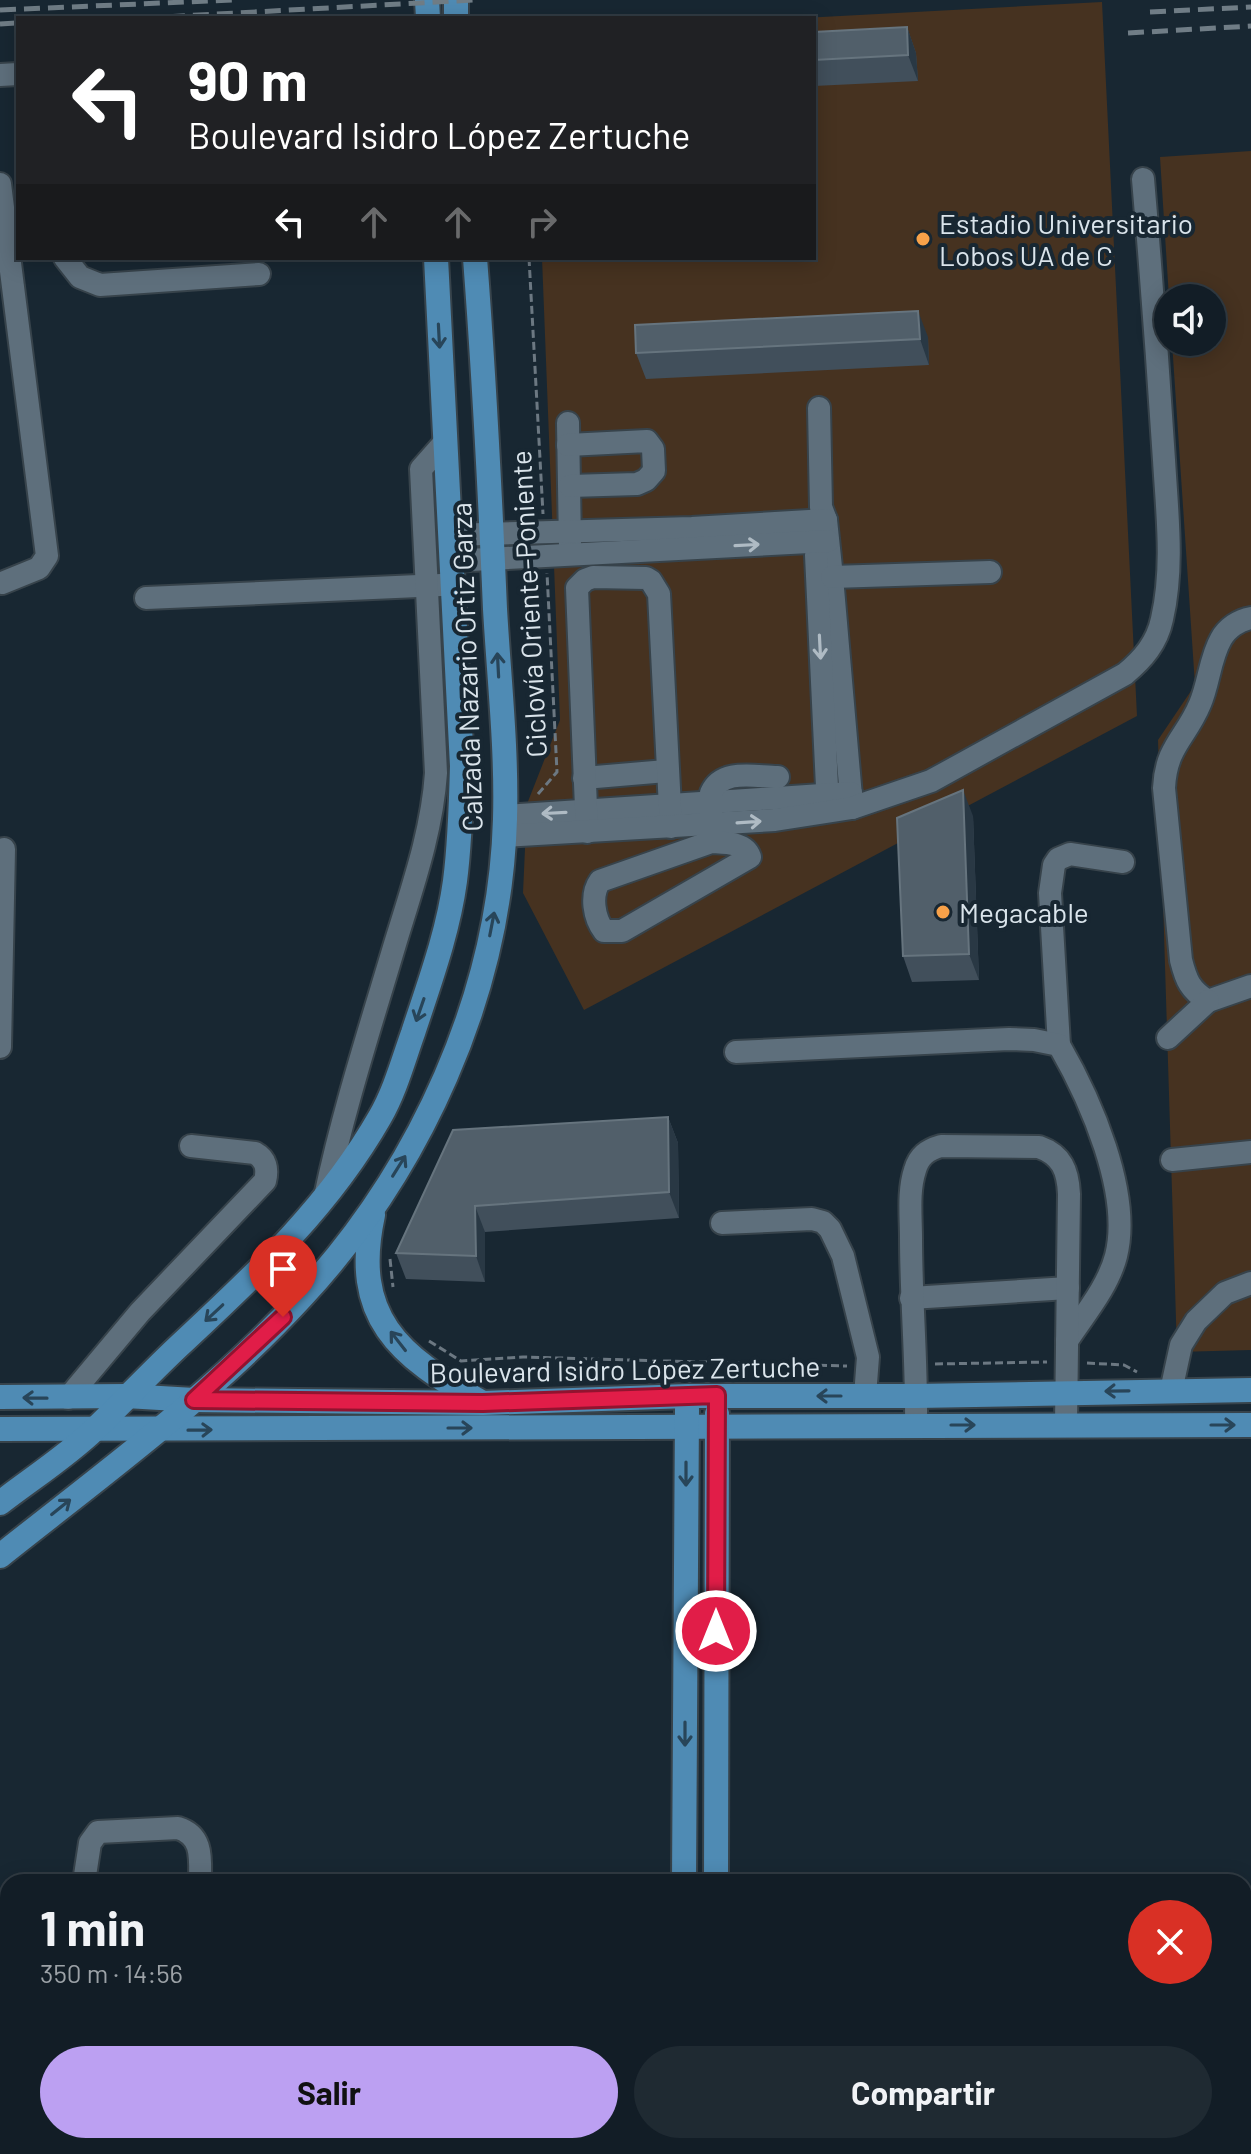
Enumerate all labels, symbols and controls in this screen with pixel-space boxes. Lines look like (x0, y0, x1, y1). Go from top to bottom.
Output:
text: 90 m (188, 45, 308, 112)
icon: left (56, 48, 160, 152)
text: Boulevard Isidro López Zertuche (188, 113, 690, 156)
icon: left (268, 200, 312, 244)
icon: ahead (352, 200, 396, 244)
icon: ahead (436, 200, 480, 244)
icon: right (520, 200, 564, 244)
place label: Estadio Universitario Lobos UA de C (939, 206, 1193, 272)
marker: Estadio Universitario Lobos UA de C (914, 230, 932, 248)
map controls (1154, 284, 1226, 356)
button: sound (1154, 284, 1226, 356)
one-way arrow (432, 322, 447, 349)
street label: Ciclovía Oriente-Poniente (503, 449, 553, 759)
street label: Calzada Nazario Ortiz Garza (443, 502, 489, 832)
one-way arrow (734, 537, 760, 552)
one-way arrow (813, 633, 828, 660)
one-way arrow (490, 652, 505, 679)
one-way arrow (541, 806, 568, 821)
one-way arrow (736, 814, 762, 829)
place label: Megacable (959, 895, 1089, 929)
marker: Megacable (934, 903, 952, 921)
one-way arrow (486, 912, 501, 938)
one-way arrow (412, 998, 427, 1023)
one-way arrow (391, 1155, 408, 1177)
pin (249, 1235, 317, 1317)
icon: arrive (261, 1247, 305, 1291)
one-way arrow (205, 1303, 225, 1321)
one-way arrow (390, 1331, 407, 1353)
street label: Boulevard Isidro López Zertuche (429, 1349, 821, 1389)
one-way arrow (1104, 1384, 1131, 1399)
one-way arrow (816, 1388, 843, 1404)
one-way arrow (22, 1390, 49, 1406)
one-way arrow (949, 1417, 976, 1433)
one-way arrow (1209, 1417, 1236, 1433)
one-way arrow (446, 1420, 473, 1436)
one-way arrow (186, 1422, 213, 1437)
one-way arrow (678, 1460, 694, 1487)
one-way arrow (50, 1499, 71, 1516)
position arrow (674, 1589, 758, 1673)
one-way arrow (677, 1720, 693, 1747)
text: 1 min (40, 1898, 145, 1956)
button: close (1128, 1900, 1212, 1984)
text: 350 m · 14:56 (40, 1957, 183, 1988)
button: Salir (40, 2046, 618, 2138)
button: Compartir (634, 2046, 1212, 2138)

